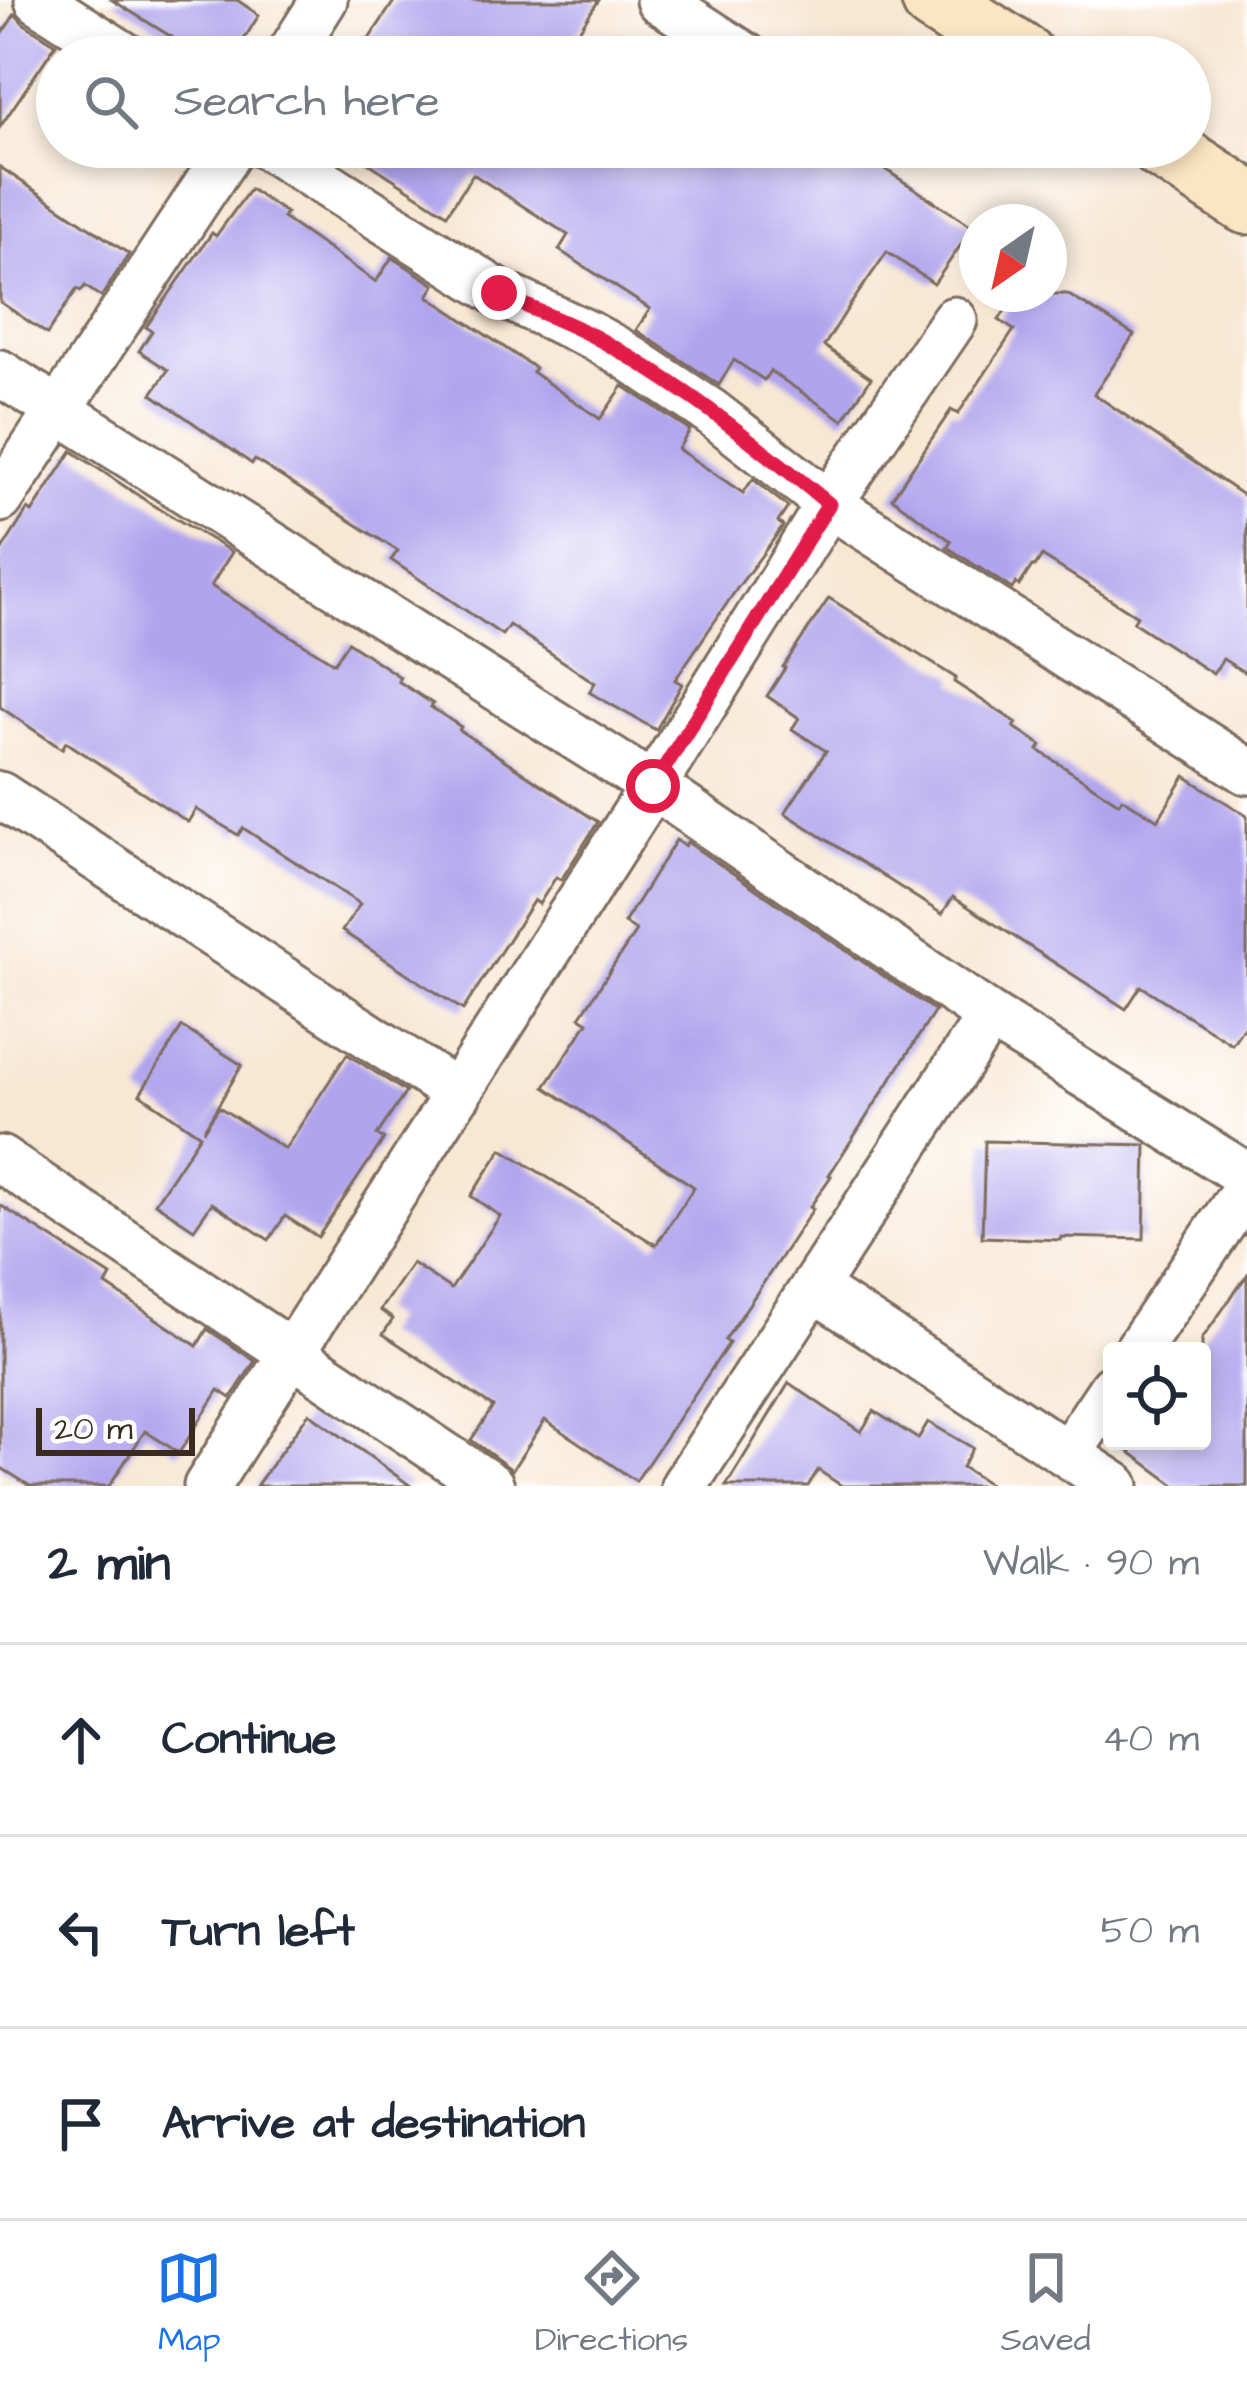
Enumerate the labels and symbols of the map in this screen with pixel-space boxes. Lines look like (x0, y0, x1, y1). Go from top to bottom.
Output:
north arrow (959, 204, 1067, 312)
route end (472, 266, 526, 320)
route start (626, 759, 680, 813)
scale bar (36, 1402, 195, 1455)

